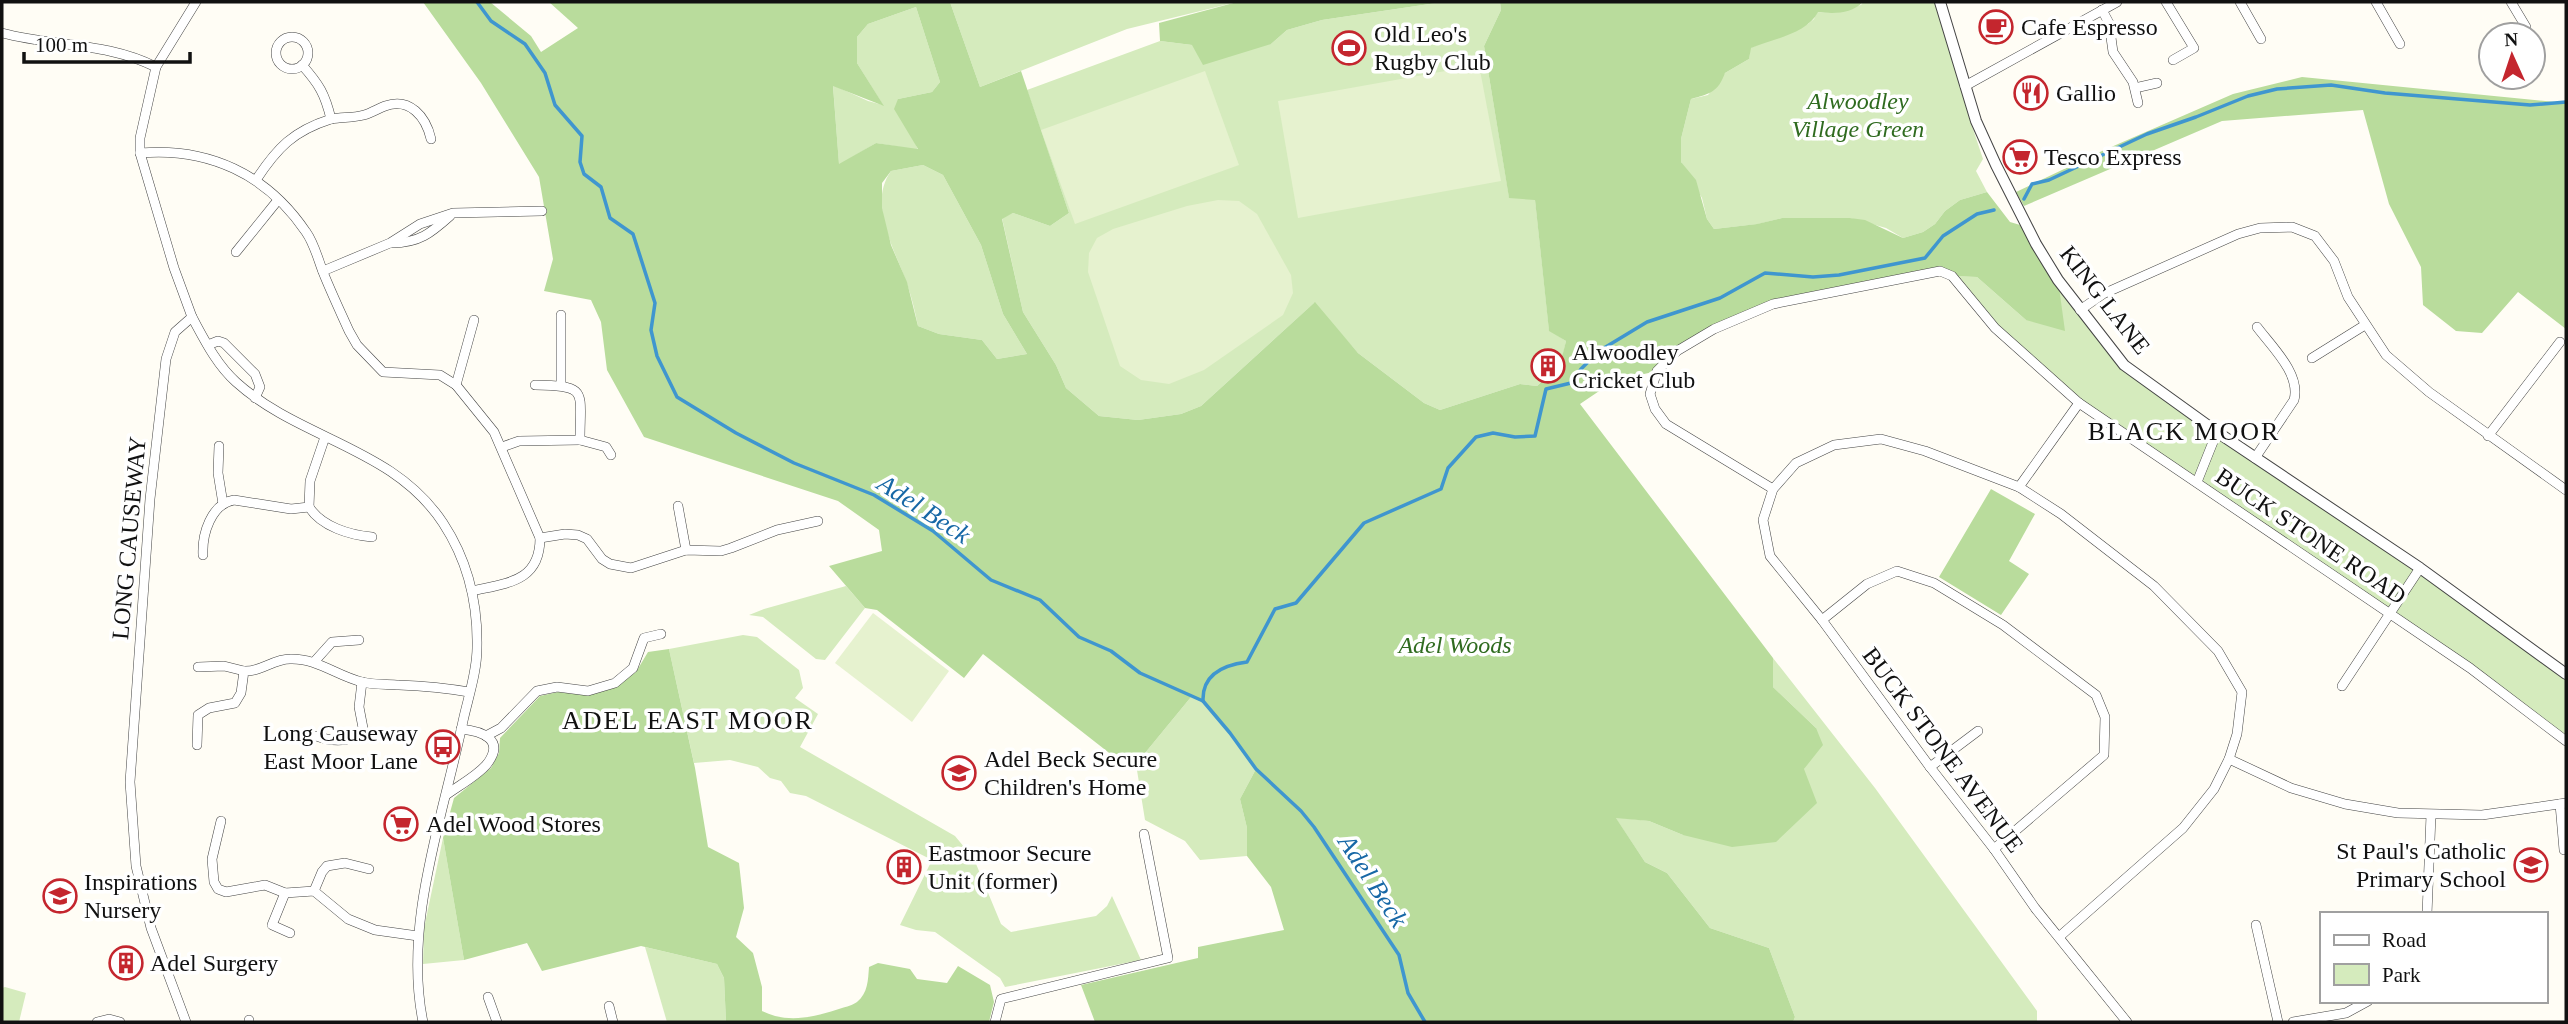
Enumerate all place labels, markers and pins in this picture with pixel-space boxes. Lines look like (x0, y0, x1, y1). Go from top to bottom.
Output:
cafe icon: Cafe Espresso (1977, 8, 2015, 46)
place label: Cafe Espresso (2021, 14, 2158, 40)
place label: Old Leo's Rugby Club (1374, 21, 1491, 75)
sports icon: Old Leo's Rugby Club (1330, 29, 1368, 67)
restaurant icon: Gallio (2012, 74, 2050, 112)
place label: Gallio (2056, 80, 2116, 106)
supermarket icon: Tesco Express (2001, 138, 2039, 176)
place label: Tesco Express (2044, 144, 2182, 170)
place label: Alwoodley Cricket Club (1572, 339, 1695, 393)
building icon: Alwoodley Cricket Club (1529, 347, 1567, 385)
place label: Long Causeway East Moor Lane (263, 720, 418, 774)
bus stop icon: Long Causeway East Moor Lane (424, 728, 462, 766)
place label: Adel Beck Secure Children's Home (984, 746, 1157, 800)
school or university icon: Adel Beck Secure Children's Home (940, 754, 978, 792)
supermarket icon: Adel Wood Stores (382, 805, 420, 843)
place label: Adel Wood Stores (426, 811, 601, 837)
place label: St Paul's Catholic Primary School (2336, 838, 2506, 892)
place label: Eastmoor Secure Unit (former) (928, 840, 1091, 894)
school or university icon: St Paul's Catholic Primary School (2512, 846, 2550, 884)
building icon: Eastmoor Secure Unit (former) (885, 848, 923, 886)
place label: Inspirations Nursery (84, 869, 197, 923)
school or university icon: Inspirations Nursery (41, 877, 79, 915)
building icon: Adel Surgery (107, 944, 145, 982)
place label: Adel Surgery (150, 950, 278, 976)

